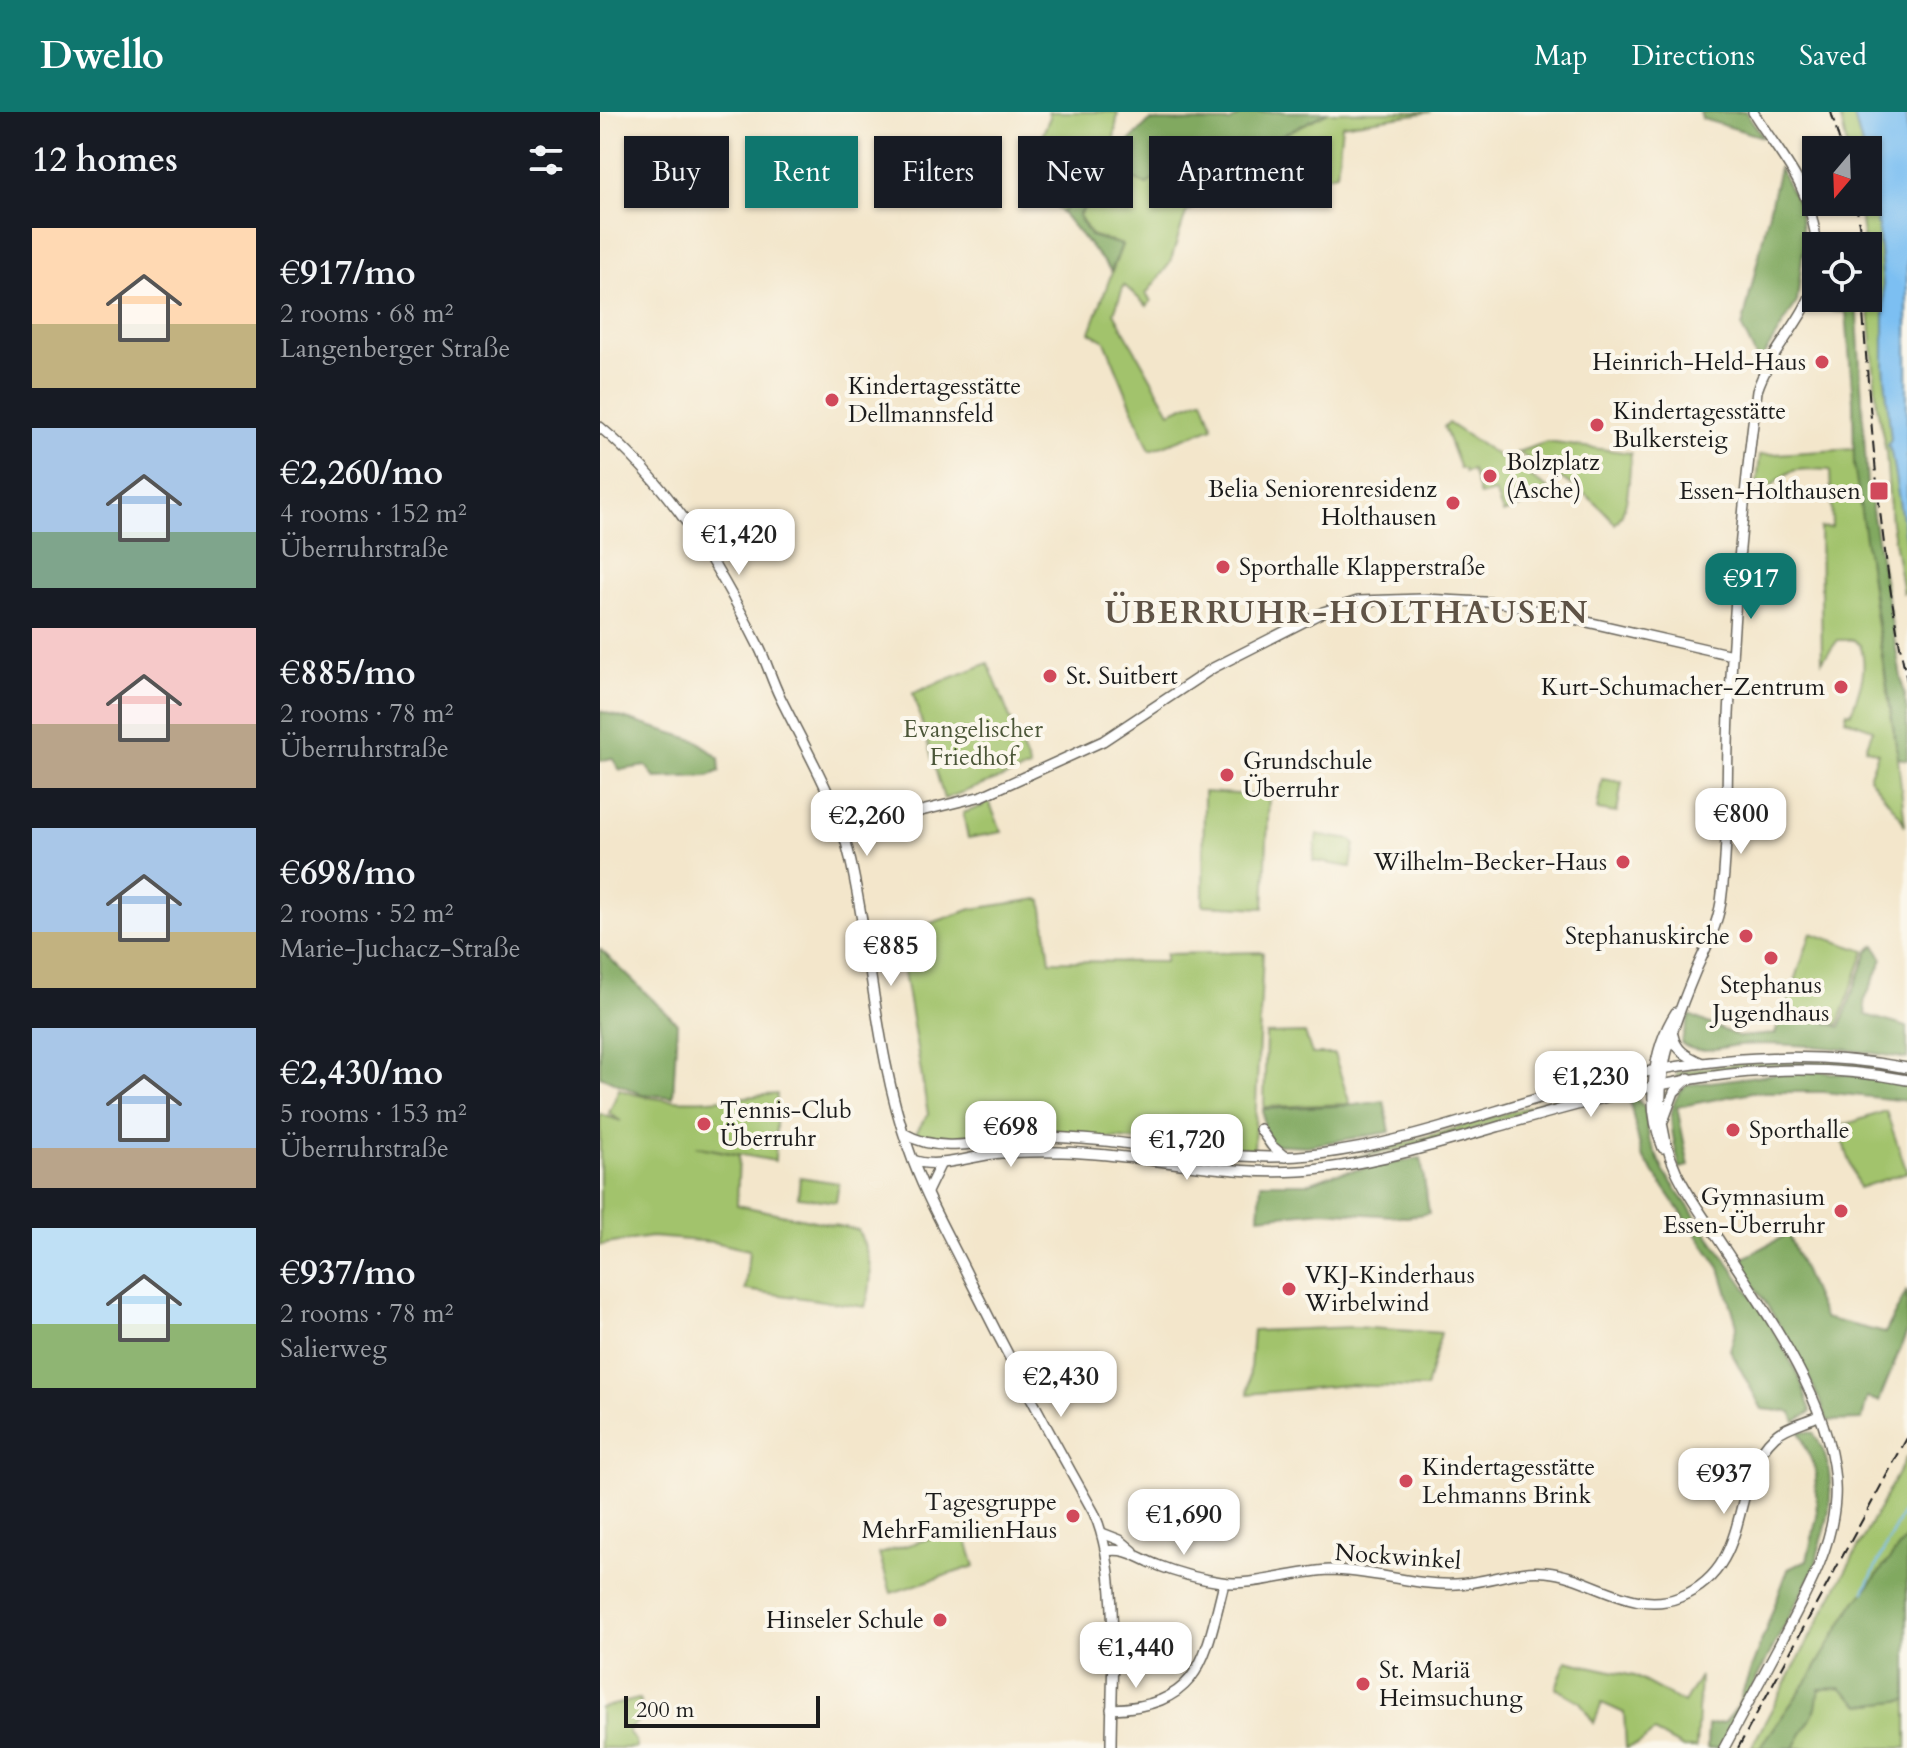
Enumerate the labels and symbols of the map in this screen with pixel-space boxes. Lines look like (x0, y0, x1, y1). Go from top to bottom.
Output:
north arrow (1802, 136, 1882, 216)
place label: Heinrich-Held-Haus (1592, 346, 1806, 379)
marker: Heinrich-Held-Haus (1813, 353, 1831, 371)
place label: Kindertagesstätte Dellmannsfeld (848, 370, 1021, 431)
marker: Kindertagesstätte Dellmannsfeld (823, 391, 841, 409)
place label: Kindertagesstätte Bulkersteig (1613, 395, 1786, 456)
marker: Kindertagesstätte Bulkersteig (1588, 416, 1606, 434)
place label: Bolzplatz (Asche) (1506, 446, 1600, 507)
marker: Bolzplatz (Asche) (1481, 467, 1499, 485)
place label: Belia Seniorenresidenz Holthausen (1208, 473, 1437, 534)
place label: Essen-Holthausen (1679, 475, 1861, 508)
marker: Essen-Holthausen (1868, 480, 1890, 502)
marker: Belia Seniorenresidenz Holthausen (1444, 494, 1462, 512)
pin: €1,420 (674, 509, 804, 577)
place label: Sporthalle Klapperstraße (1239, 551, 1486, 584)
pin: €917 (1704, 553, 1798, 621)
marker: Sporthalle Klapperstraße (1214, 558, 1232, 576)
district label: ÜBERRUHR-HOLTHAUSEN (1105, 591, 1589, 635)
place label: St. Suitbert (1066, 660, 1178, 693)
marker: St. Suitbert (1041, 667, 1059, 685)
place label: Kurt-Schumacher-Zentrum (1541, 671, 1826, 704)
marker: Kurt-Schumacher-Zentrum (1832, 678, 1850, 696)
park label: Evangelischer Friedhof (903, 713, 1043, 774)
place label: Grundschule Überruhr (1243, 745, 1373, 806)
marker: Grundschule Überruhr (1218, 766, 1236, 784)
pin: €800 (1694, 788, 1788, 856)
pin: €2,260 (802, 790, 932, 858)
place label: Wilhelm-Becker-Haus (1372, 846, 1607, 879)
marker: Wilhelm-Becker-Haus (1614, 853, 1632, 871)
pin: €885 (844, 920, 938, 988)
place label: Stephanuskirche (1565, 920, 1730, 953)
marker: Stephanuskirche (1737, 927, 1755, 945)
marker: Stephanus Jugendhaus (1762, 949, 1780, 967)
place label: Stephanus Jugendhaus (1710, 969, 1829, 1030)
pin: €1,230 (1526, 1051, 1656, 1119)
place label: Tennis-Club Überruhr (720, 1094, 852, 1155)
pin: €698 (964, 1101, 1058, 1169)
pin: €1,720 (1122, 1114, 1252, 1182)
place label: Sporthalle (1749, 1114, 1850, 1147)
marker: Tennis-Club Überruhr (695, 1115, 713, 1133)
marker: Sporthalle (1724, 1121, 1742, 1139)
place label: Gymnasium Essen-Überruhr (1663, 1181, 1826, 1242)
marker: Gymnasium Essen-Überruhr (1832, 1202, 1850, 1220)
place label: VKJ-Kinderhaus Wirbelwind (1304, 1259, 1475, 1320)
marker: VKJ-Kinderhaus Wirbelwind (1280, 1280, 1298, 1298)
pin: €2,430 (996, 1351, 1126, 1419)
pin: €937 (1677, 1448, 1771, 1516)
place label: Kindertagesstätte Lehmanns Brink (1422, 1451, 1595, 1512)
marker: Kindertagesstätte Lehmanns Brink (1397, 1472, 1415, 1490)
place label: Tagesgruppe MehrFamilienHaus (861, 1486, 1057, 1547)
pin: €1,690 (1119, 1489, 1249, 1557)
marker: Tagesgruppe MehrFamilienHaus (1064, 1507, 1082, 1525)
street label: Nockwinkel (1334, 1536, 1462, 1578)
place label: Hinseler Schule (766, 1604, 924, 1637)
marker: Hinseler Schule (931, 1611, 949, 1629)
pin: €1,440 (1071, 1622, 1201, 1690)
place label: St. Mariä Heimsuchung (1379, 1654, 1523, 1715)
marker: St. Mariä Heimsuchung (1354, 1675, 1372, 1693)
scale bar (624, 1692, 820, 1728)

